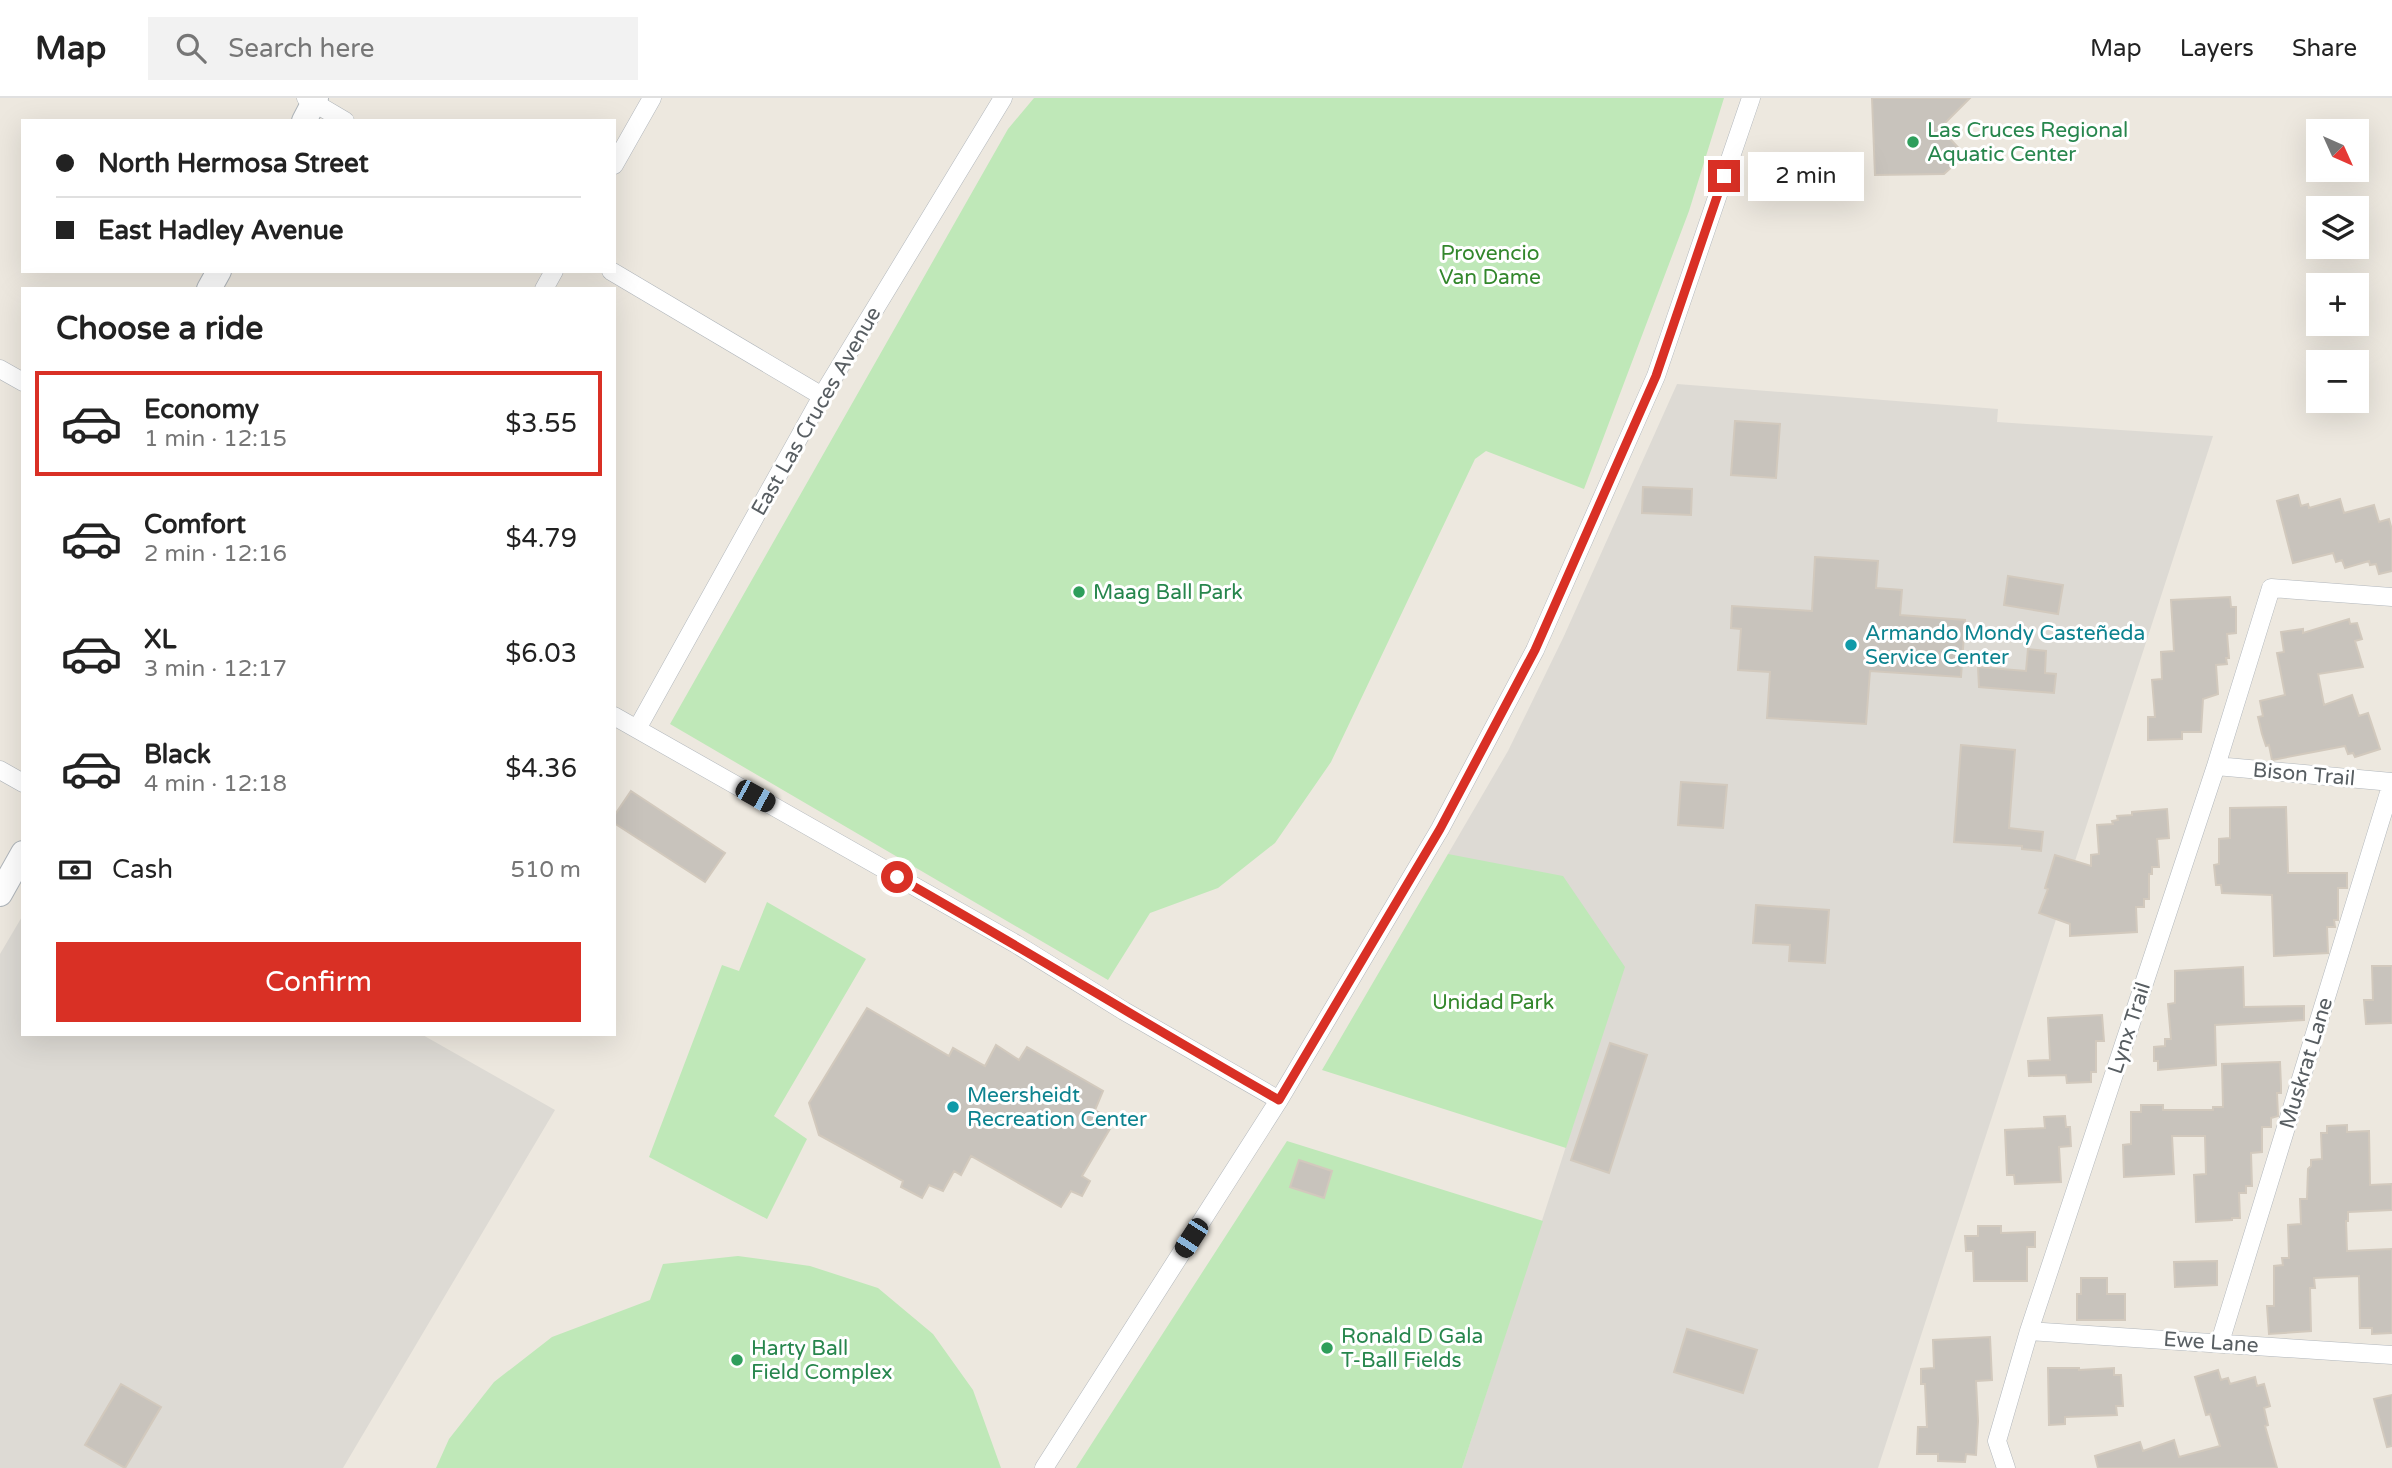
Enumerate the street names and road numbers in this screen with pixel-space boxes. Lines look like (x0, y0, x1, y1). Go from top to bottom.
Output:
street label: East Las Cruces Avenue (746, 302, 887, 520)
street label: Bison Trail (2252, 758, 2356, 791)
street label: Lynx Trail (2103, 979, 2156, 1077)
street label: Muskrat Lane (2275, 994, 2338, 1132)
street label: Ewe Lane (2162, 1327, 2260, 1358)

